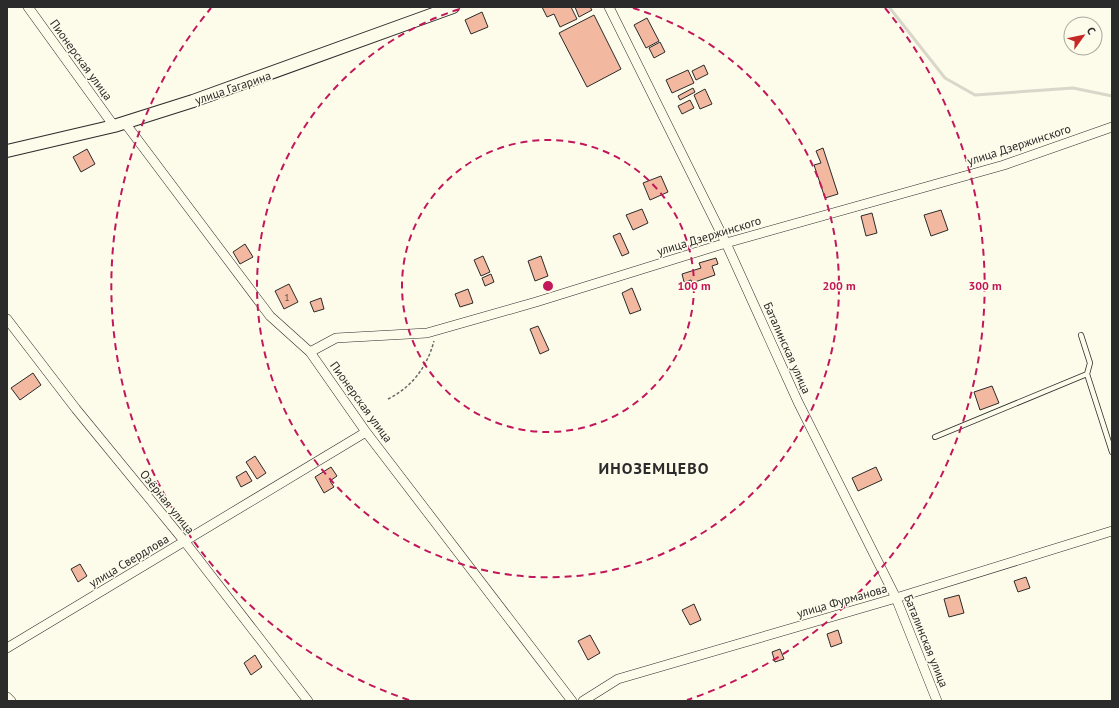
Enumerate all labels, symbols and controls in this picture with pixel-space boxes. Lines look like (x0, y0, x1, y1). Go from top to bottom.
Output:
street label: Пионерская улица (47, 16, 116, 103)
north arrow (1063, 16, 1103, 56)
text: С (1084, 24, 1099, 37)
street label: улица Гагарина (193, 67, 273, 108)
street label: улица Дзержинского (965, 121, 1073, 168)
street label: улица Дзержинского (655, 213, 763, 259)
text: 100 m (677, 278, 711, 293)
text: 200 m (822, 278, 856, 293)
text: 300 m (968, 278, 1002, 293)
centre of rings (541, 279, 555, 293)
house number: 1 (284, 291, 290, 304)
street label: Баталинская улица (760, 300, 814, 396)
street label: Пионерская улица (327, 358, 396, 445)
district label: ИНОЗЕМЦЕВО (599, 458, 709, 478)
street label: Озёрная улица (137, 467, 198, 537)
street label: улица Свердлова (86, 531, 171, 590)
street label: улица Фурманова (795, 580, 889, 621)
street label: Баталинская улица (901, 592, 952, 690)

